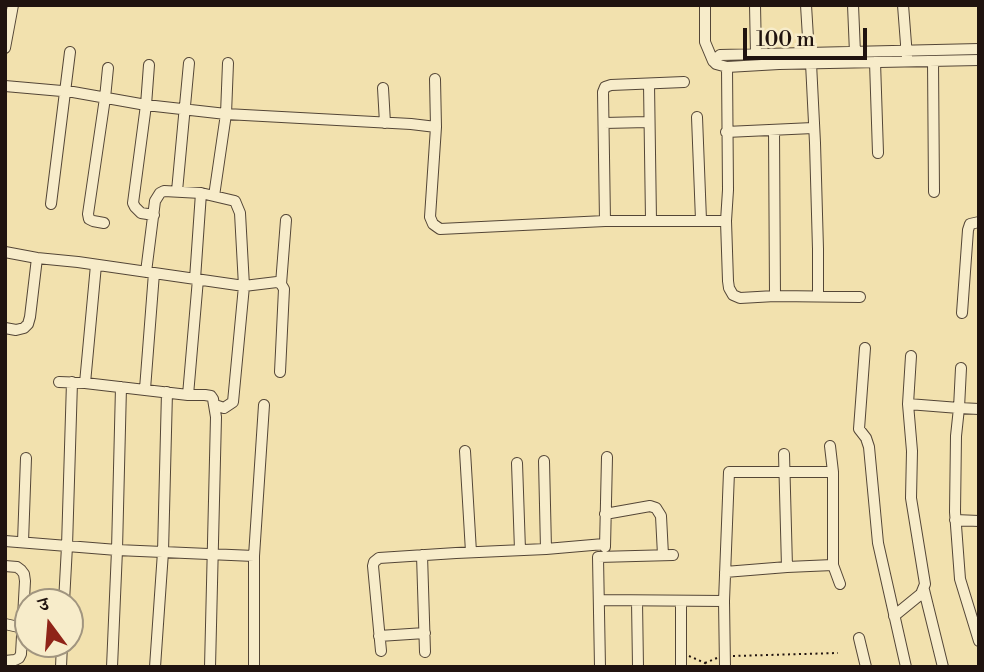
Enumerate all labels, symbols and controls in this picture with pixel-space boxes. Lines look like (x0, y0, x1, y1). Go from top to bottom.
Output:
scale bar (746, 14, 870, 58)
text: 100 m (756, 27, 815, 53)
north arrow (14, 588, 84, 658)
text: उ (36, 592, 52, 618)

